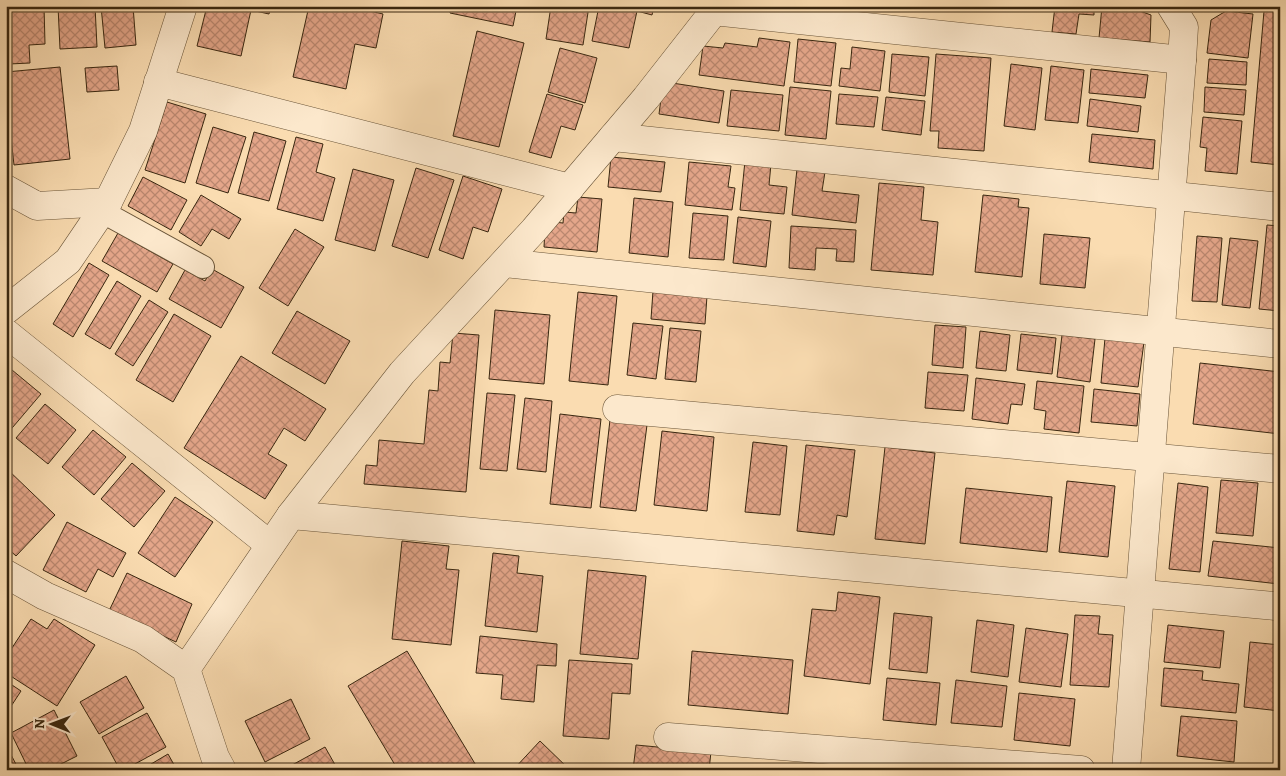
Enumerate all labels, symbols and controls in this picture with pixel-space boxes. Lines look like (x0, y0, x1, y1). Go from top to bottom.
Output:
north arrow (28, 698, 78, 748)
text: N (30, 719, 49, 729)

